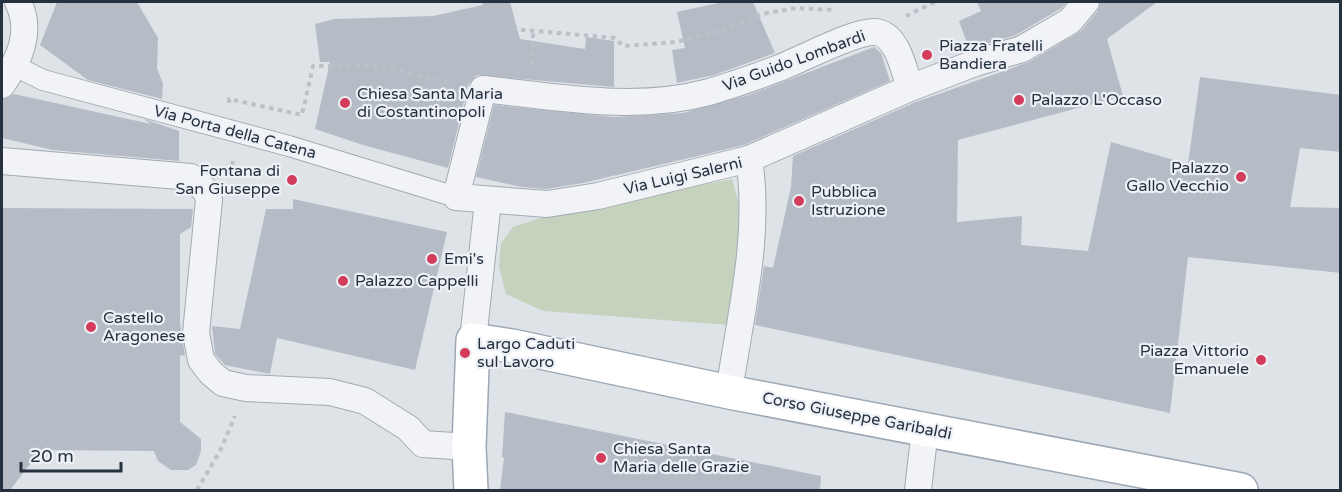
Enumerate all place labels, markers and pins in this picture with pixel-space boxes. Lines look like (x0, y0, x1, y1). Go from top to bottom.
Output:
place label: Piazza Fratelli Bandiera (939, 36, 1043, 74)
marker: Piazza Fratelli Bandiera (920, 48, 934, 62)
place label: Chiesa Santa Maria di Costantinopoli (357, 84, 503, 122)
place label: Palazzo L'Occaso (1031, 90, 1162, 110)
marker: Palazzo L'Occaso (1012, 93, 1026, 107)
marker: Chiesa Santa Maria di Costantinopoli (338, 96, 352, 110)
place label: Palazzo Gallo Vecchio (1126, 158, 1229, 196)
place label: Fontana di San Giuseppe (175, 161, 280, 199)
marker: Palazzo Gallo Vecchio (1234, 170, 1248, 184)
marker: Fontana di San Giuseppe (285, 173, 299, 187)
place label: Pubblica Istruzione (811, 182, 885, 220)
marker: Pubblica Istruzione (792, 194, 806, 208)
place label: Emi's (444, 249, 484, 269)
marker: Emi's (425, 252, 439, 266)
place label: Palazzo Cappelli (355, 271, 478, 291)
marker: Palazzo Cappelli (336, 274, 350, 288)
place label: Castello Aragonese (103, 308, 185, 346)
marker: Castello Aragonese (84, 320, 98, 334)
place label: Largo Caduti sul Lavoro (477, 334, 575, 372)
place label: Piazza Vittorio Emanuele (1140, 341, 1249, 379)
marker: Largo Caduti sul Lavoro (458, 346, 472, 360)
marker: Piazza Vittorio Emanuele (1254, 353, 1268, 367)
place label: Chiesa Santa Maria delle Grazie (613, 439, 749, 477)
marker: Chiesa Santa Maria delle Grazie (594, 451, 608, 465)

